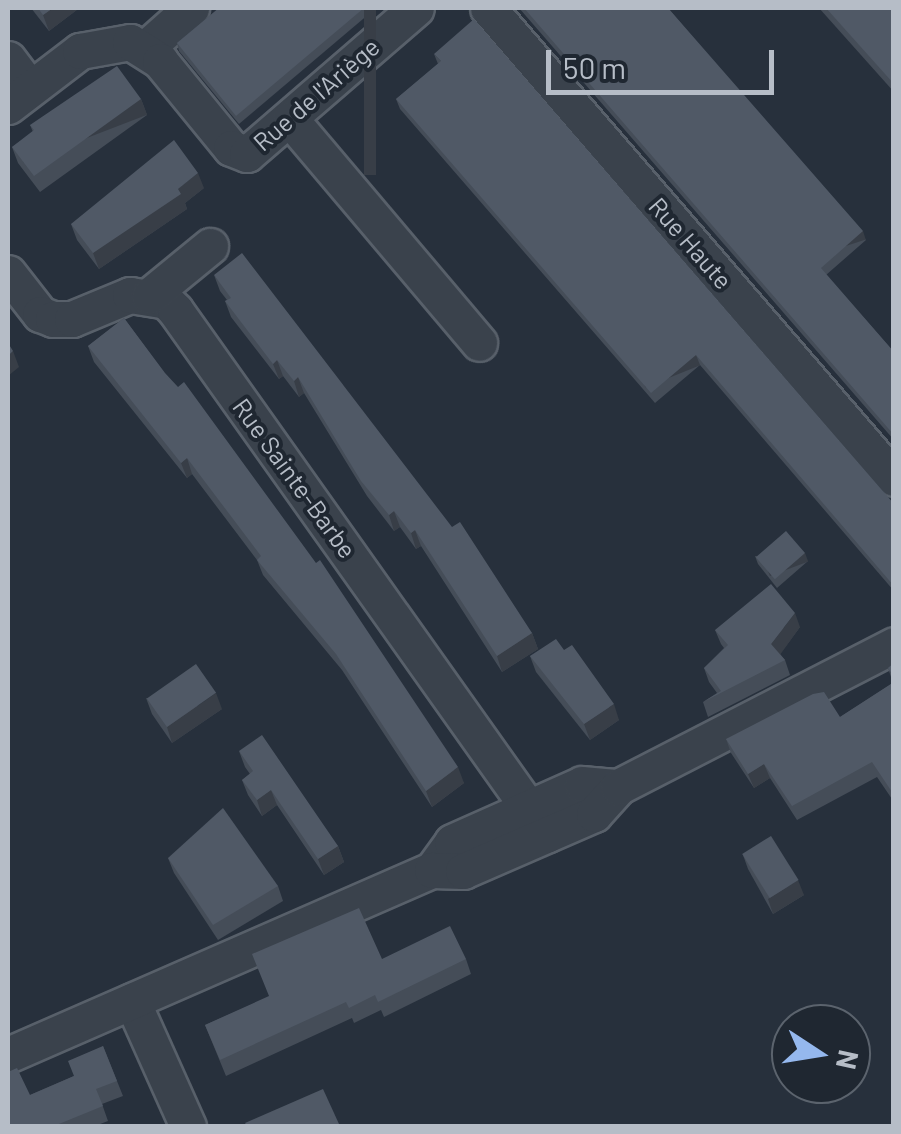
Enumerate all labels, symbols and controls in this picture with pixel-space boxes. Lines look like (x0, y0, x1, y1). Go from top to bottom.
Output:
scale bar (551, 30, 778, 92)
street label: Rue de l'Ariège (247, 31, 385, 157)
text: 50 m (563, 49, 626, 85)
street label: Rue Haute (643, 191, 739, 295)
street label: Rue Sainte-Barbe (227, 392, 363, 564)
north arrow (771, 1004, 871, 1104)
text: N (830, 1047, 867, 1072)

